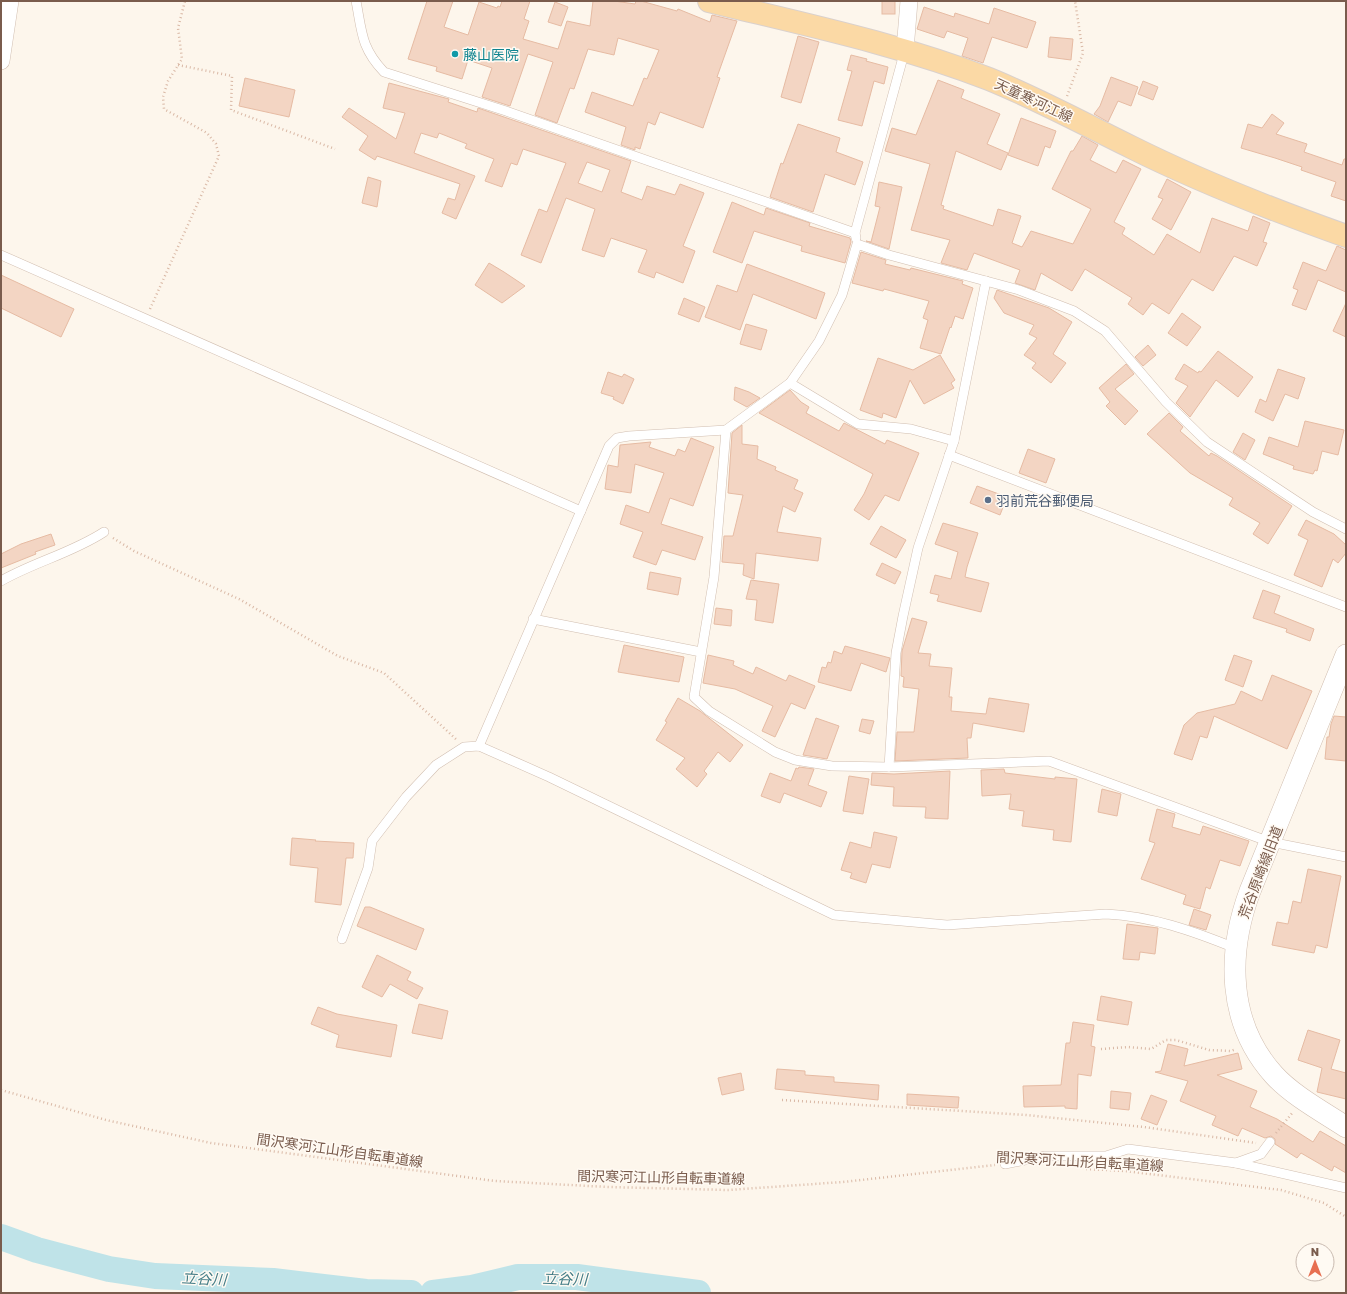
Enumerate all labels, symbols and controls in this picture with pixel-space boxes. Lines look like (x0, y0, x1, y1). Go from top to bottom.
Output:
place label: 藤山医院 (463, 46, 519, 63)
marker: 藤山医院 (450, 49, 460, 59)
street label: 天童寒河江線 (992, 75, 1076, 125)
place label: 羽前荒谷郵便局 (996, 492, 1094, 509)
marker: 羽前荒谷郵便局 (983, 495, 993, 505)
street label: 荒谷原崎線旧道 (1235, 823, 1285, 921)
street label: 間沢寒河江山形自転車道線 (256, 1130, 424, 1170)
street label: 間沢寒河江山形自転車道線 (996, 1148, 1164, 1174)
street label: 間沢寒河江山形自転車道線 (577, 1167, 745, 1187)
north arrow (1295, 1242, 1335, 1282)
text: N (1311, 1245, 1319, 1258)
water label: 立谷川 (181, 1268, 229, 1288)
water label: 立谷川 (542, 1268, 590, 1288)

